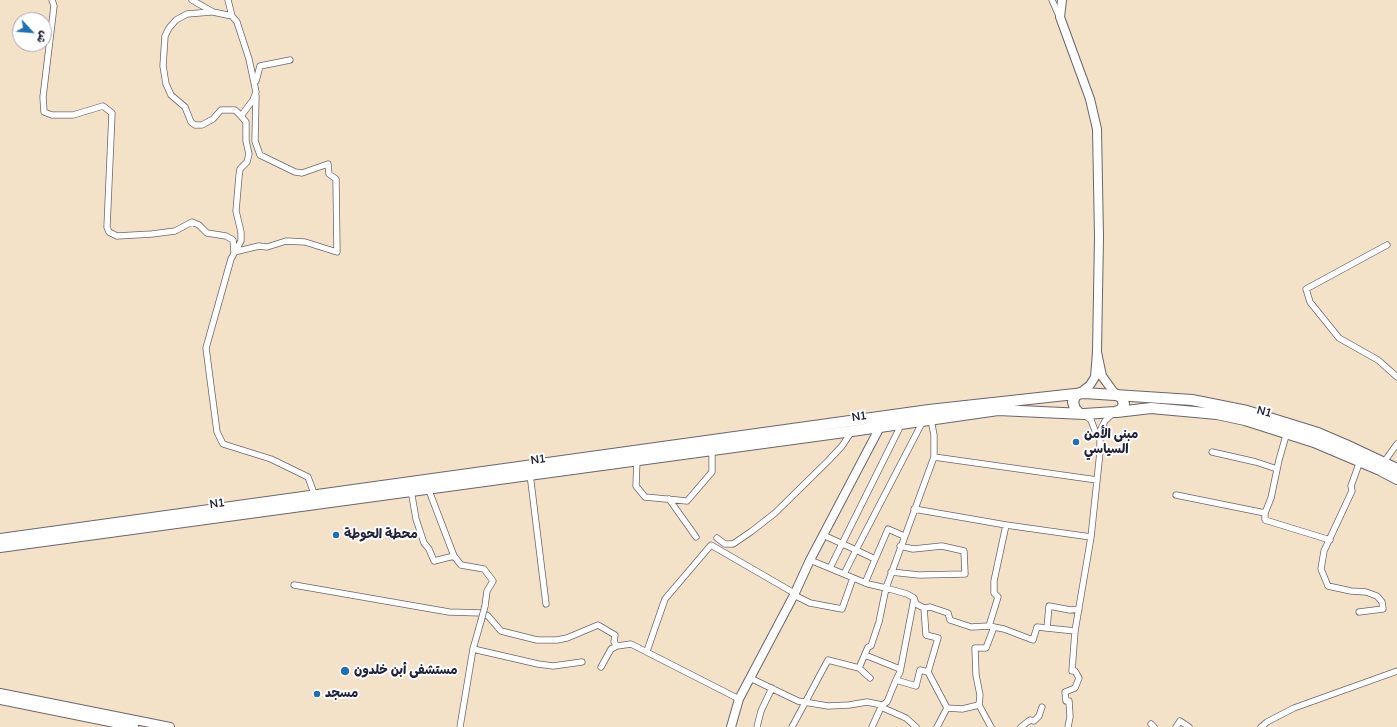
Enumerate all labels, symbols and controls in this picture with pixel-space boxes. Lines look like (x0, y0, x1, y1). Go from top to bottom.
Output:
north arrow (12, 12, 52, 52)
text: ش (34, 29, 51, 45)
street label: N1 (1255, 403, 1273, 421)
street label: N1 (850, 408, 868, 426)
place label: مبنى الأمن السياسي (1084, 427, 1138, 458)
marker: مبنى الأمن السياسي (1071, 437, 1081, 447)
street label: N1 (530, 451, 546, 469)
street label: N1 (209, 495, 225, 513)
place label: محطة الحوطة (344, 527, 418, 543)
marker: محطة الحوطة (331, 530, 341, 540)
place label: مستشفى أبن خلدون (354, 663, 458, 679)
marker: مستشفى أبن خلدون (339, 665, 351, 677)
place label: مسجد (325, 686, 358, 702)
marker: مسجد (312, 689, 322, 699)

